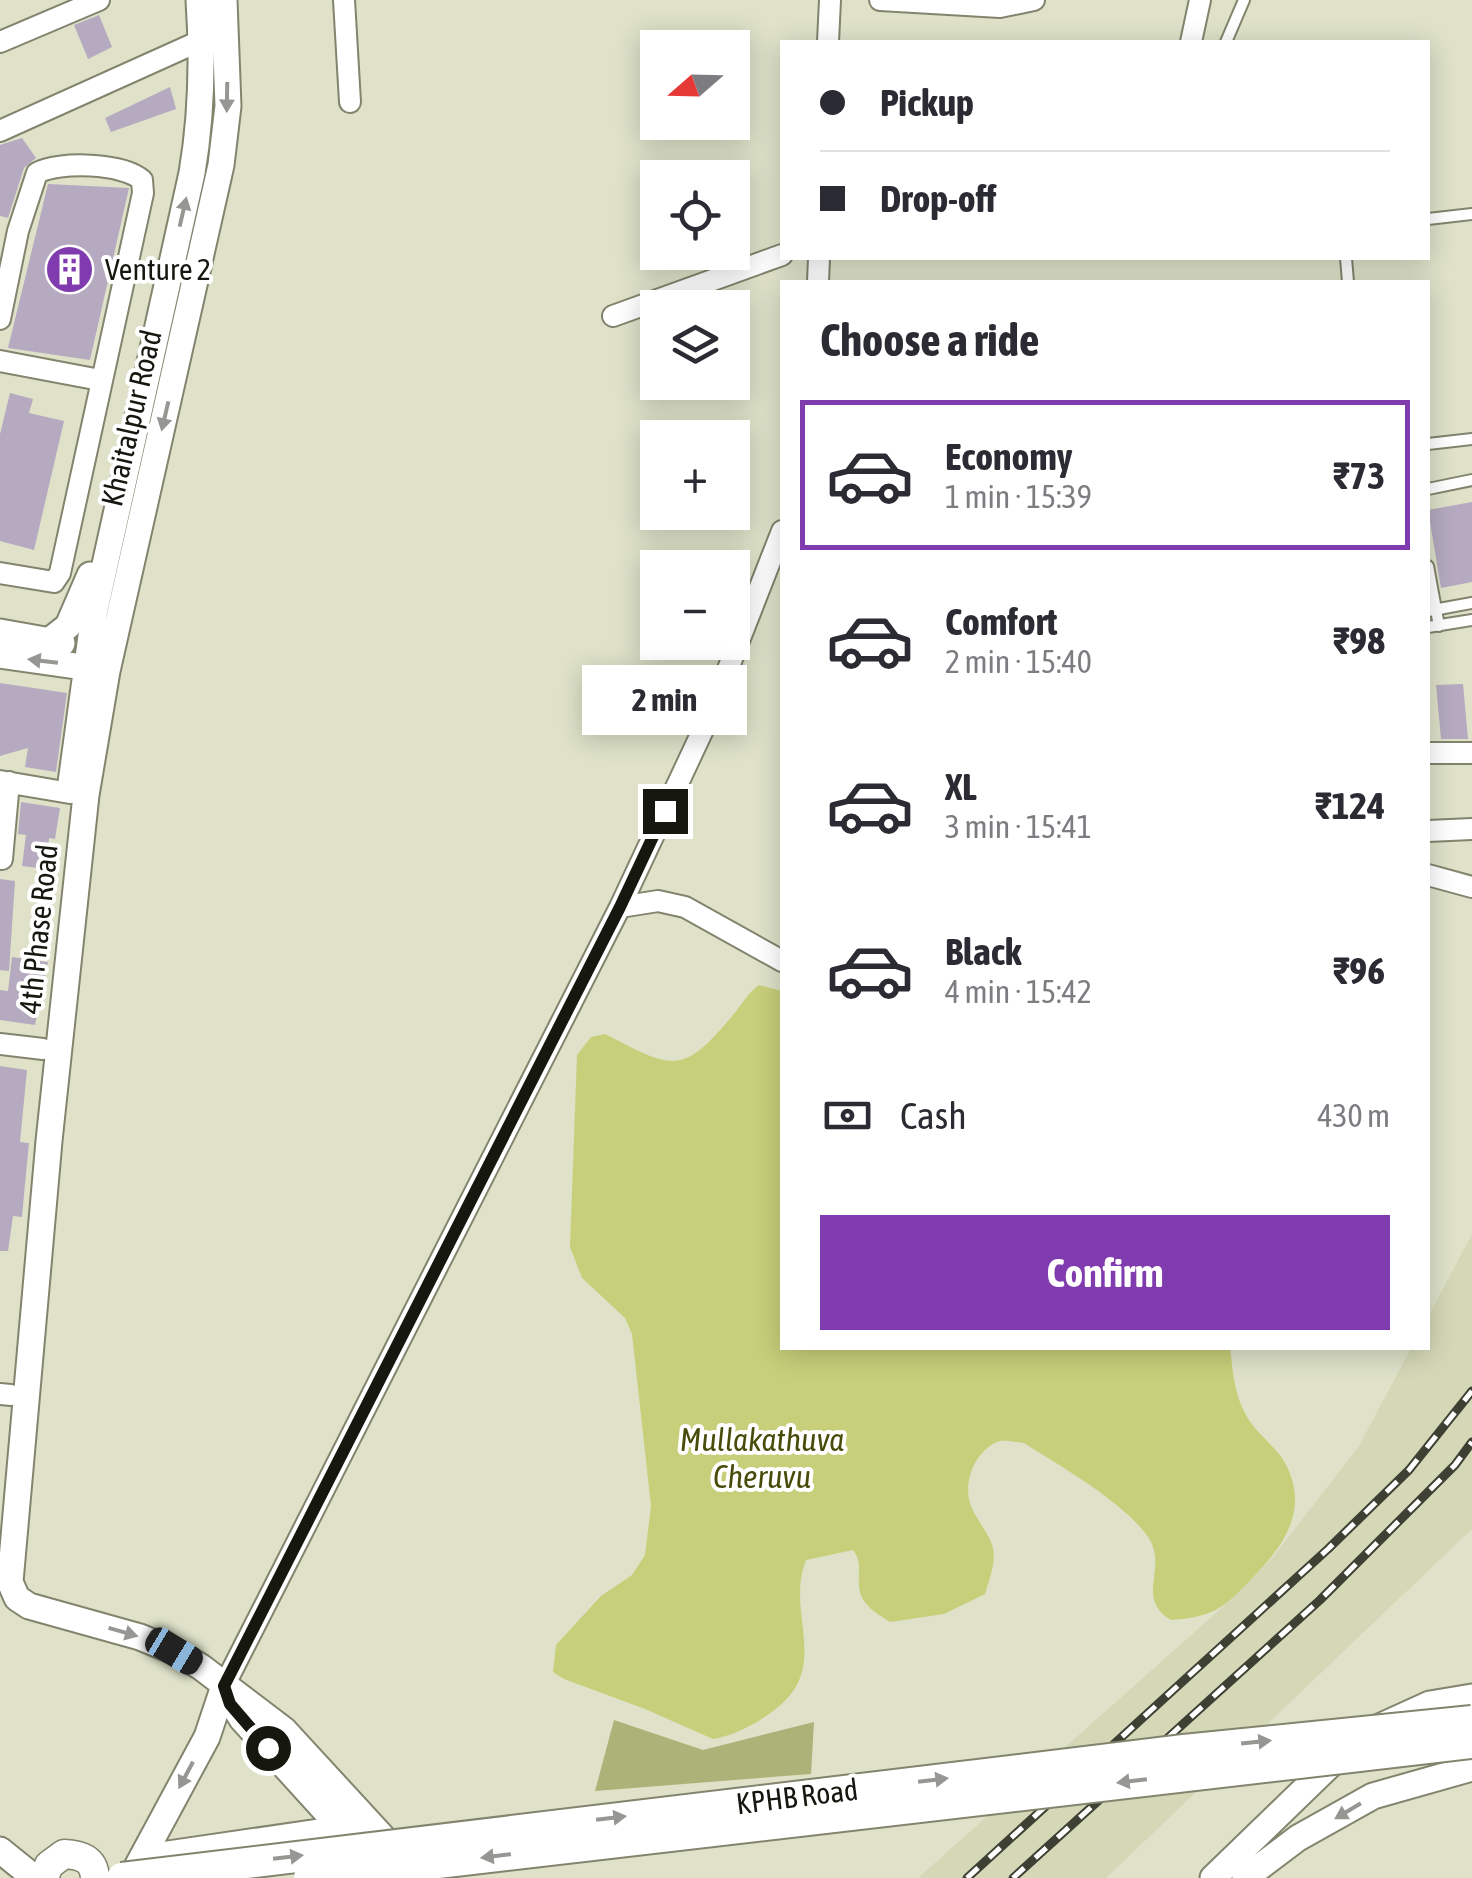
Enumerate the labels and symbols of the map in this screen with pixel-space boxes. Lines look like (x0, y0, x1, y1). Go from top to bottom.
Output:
north arrow (640, 30, 750, 140)
one-way arrow (219, 82, 235, 114)
one-way arrow (176, 196, 192, 227)
building icon: Venture 2 (44, 243, 96, 295)
place label: Venture 2 (105, 252, 211, 286)
street label: Khaitalpur Road (94, 327, 168, 509)
one-way arrow (156, 401, 172, 432)
one-way arrow (26, 653, 58, 669)
callout: 2 min (582, 666, 748, 736)
route end (643, 789, 688, 834)
street label: 4th Phase Road (12, 843, 64, 1015)
water label: Mullakathuva Cheruvu (680, 1421, 844, 1495)
car (141, 1623, 207, 1679)
one-way arrow (108, 1625, 138, 1640)
route start (246, 1726, 291, 1771)
one-way arrow (1241, 1734, 1273, 1750)
one-way arrow (178, 1761, 195, 1790)
street label: KPHB Road (734, 1772, 860, 1820)
one-way arrow (918, 1772, 950, 1788)
one-way arrow (1115, 1773, 1147, 1789)
one-way arrow (1334, 1802, 1362, 1819)
one-way arrow (595, 1810, 627, 1826)
one-way arrow (480, 1848, 511, 1864)
one-way arrow (273, 1849, 304, 1865)

